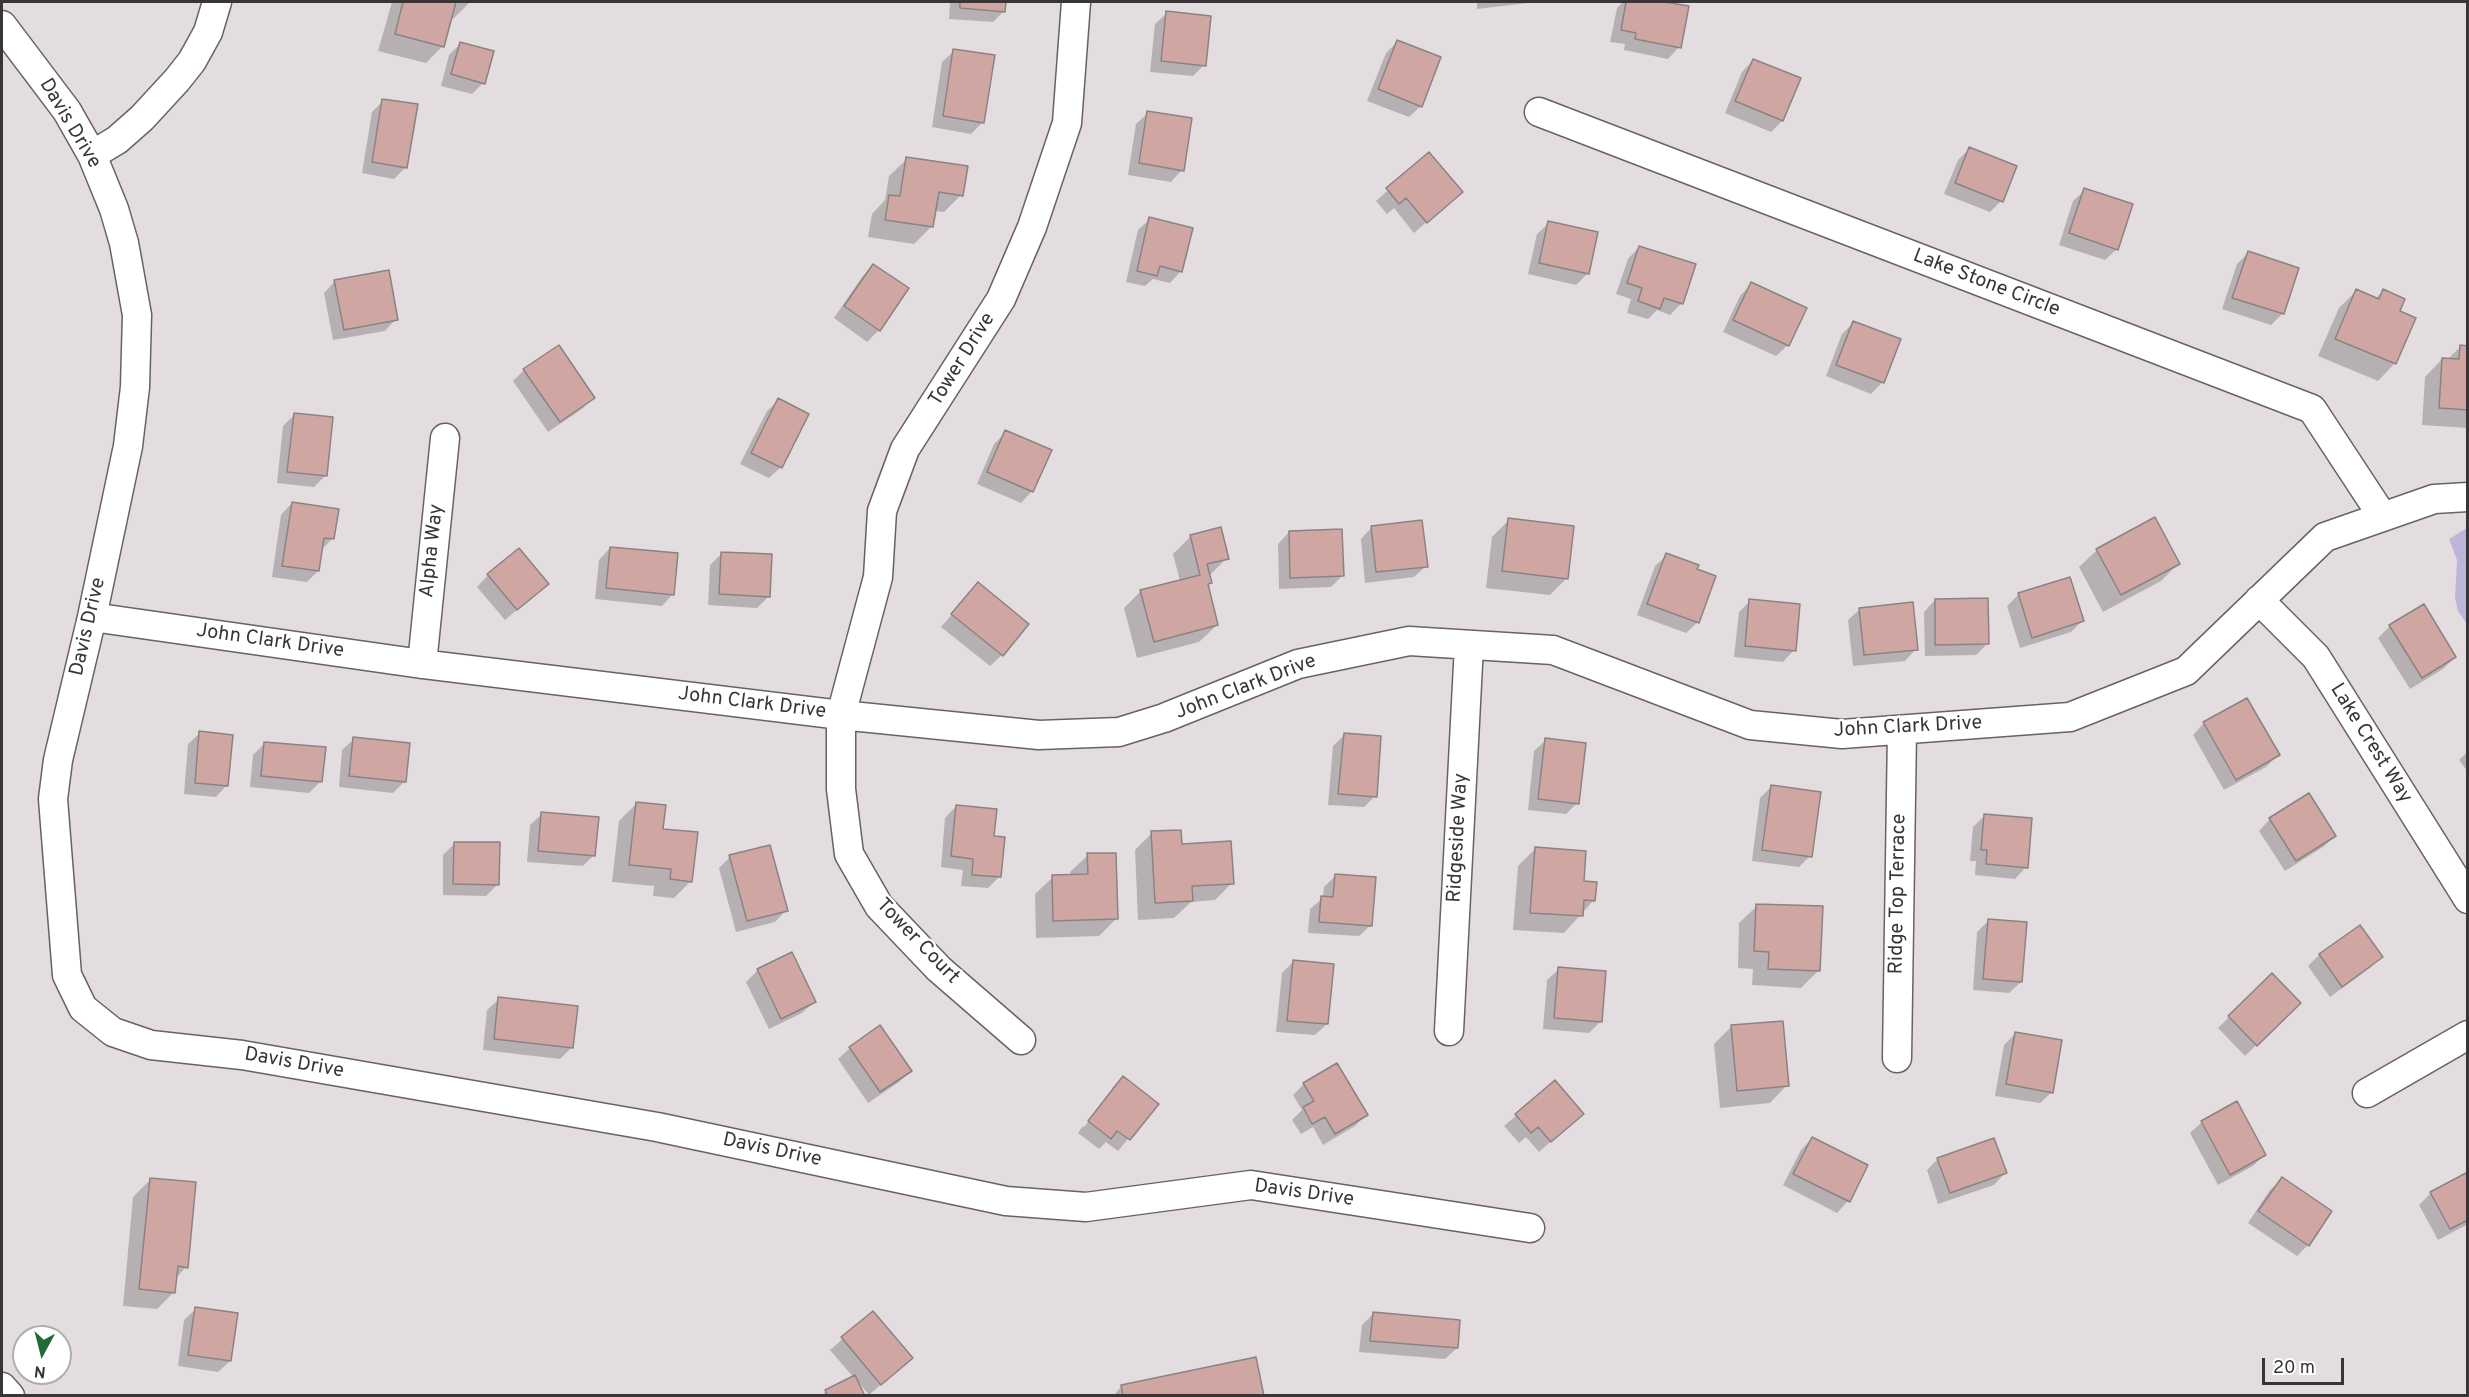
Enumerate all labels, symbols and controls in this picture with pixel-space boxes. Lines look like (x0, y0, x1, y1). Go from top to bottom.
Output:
street label: Davis Drive (33, 75, 105, 173)
street label: Lake Stone Circle (1909, 245, 2063, 323)
street label: Tower Drive (925, 309, 1001, 411)
street label: Alpha Way (416, 503, 450, 599)
street label: Davis Drive (66, 575, 112, 679)
street label: John Clark Drive (195, 620, 345, 664)
street label: John Clark Drive (1172, 650, 1320, 726)
street label: Lake Crest Way (2324, 680, 2416, 808)
street label: John Clark Drive (677, 683, 827, 725)
street label: John Clark Drive (1833, 712, 1983, 744)
street label: Ridgeside Way (1444, 773, 1474, 903)
street label: Ridge Top Terrace (1886, 813, 1912, 975)
street label: Tower Court (870, 894, 964, 990)
street label: Davis Drive (242, 1043, 346, 1085)
street label: Davis Drive (720, 1129, 824, 1173)
street label: Davis Drive (1253, 1175, 1355, 1213)
north arrow (12, 1325, 72, 1385)
scale bar (2265, 1346, 2348, 1384)
text: 20 m (2273, 1357, 2315, 1380)
text: N (33, 1360, 47, 1382)

